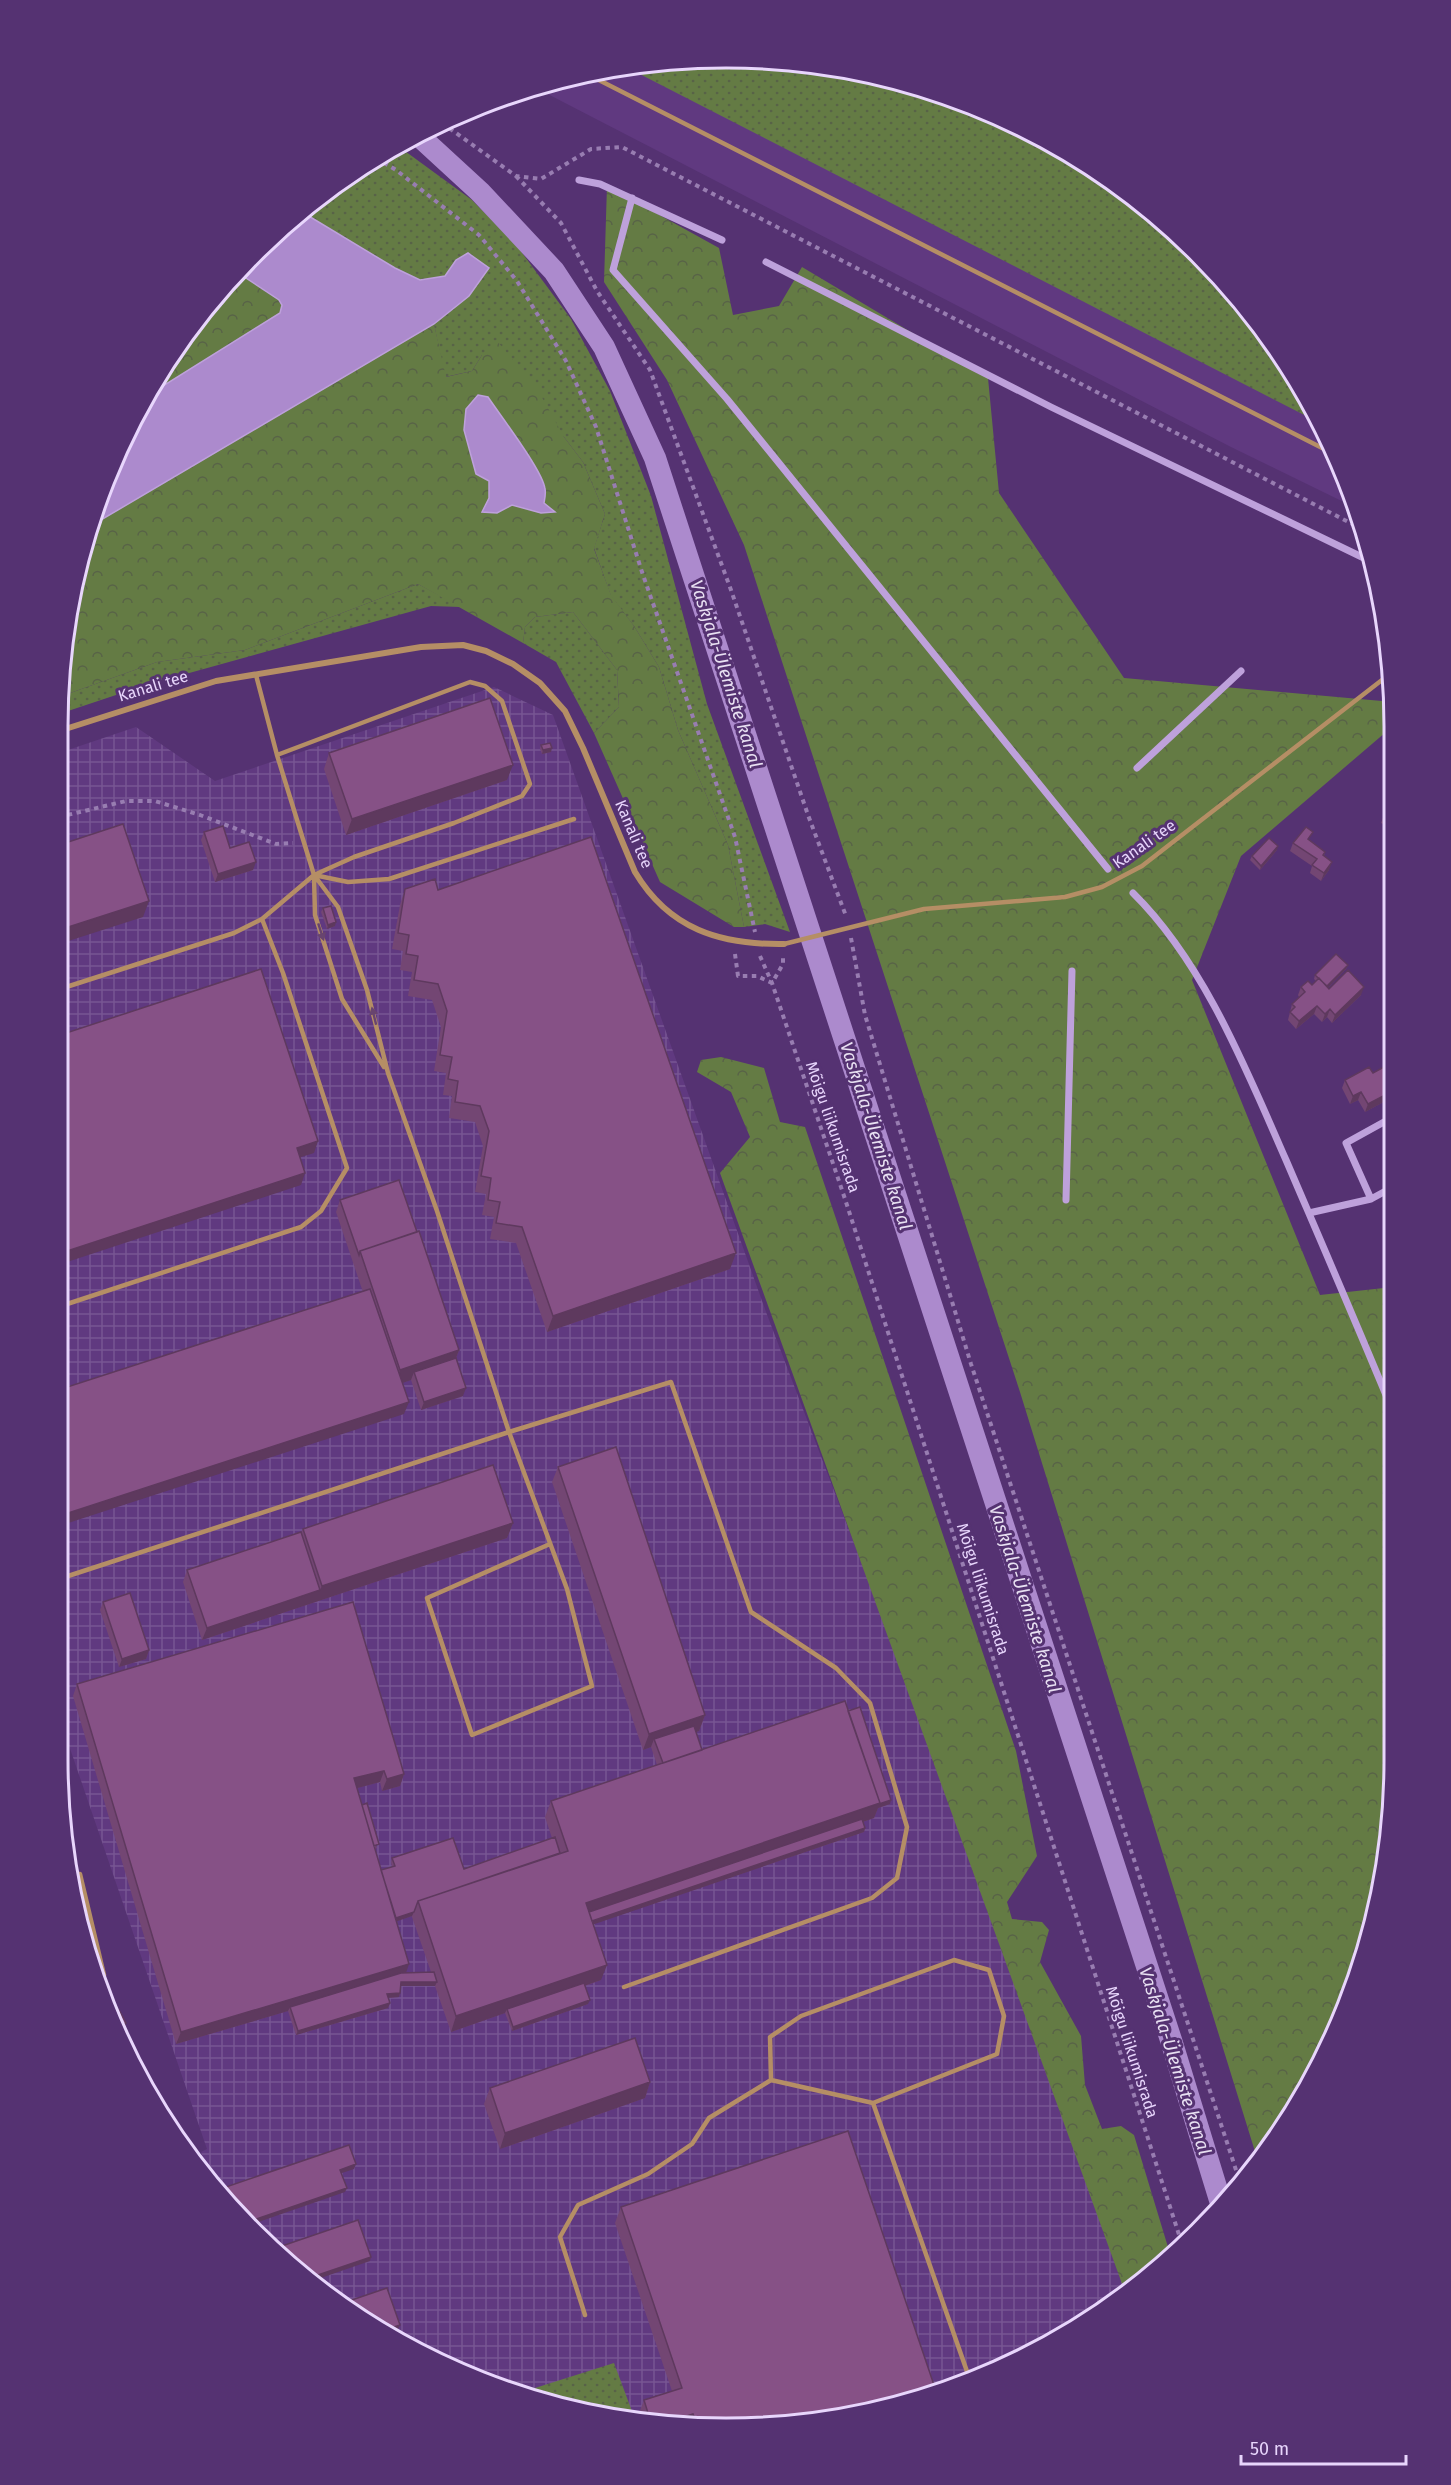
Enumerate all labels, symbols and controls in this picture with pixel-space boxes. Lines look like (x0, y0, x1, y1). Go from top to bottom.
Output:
water label: Vaskjala-Ülemiste kanal (685, 577, 767, 771)
street label: Kanali tee (116, 666, 190, 706)
street label: Kanali tee (611, 797, 657, 871)
street label: Kanali tee (1109, 815, 1179, 873)
one-way arrow (317, 923, 326, 941)
one-way arrow (368, 1007, 378, 1025)
water label: Vaskjala-Ülemiste kanal (835, 1039, 917, 1233)
street label: Mõigu liikumisrada (802, 1059, 864, 1195)
water label: Vaskjala-Ülemiste kanal (984, 1502, 1066, 1696)
street label: Mõigu liikumisrada (953, 1521, 1013, 1657)
water label: Vaskjala-Ülemiste kanal (1134, 1964, 1216, 2158)
street label: Mõigu liikumisrada (1102, 1984, 1162, 2120)
scale bar (1241, 2428, 1406, 2466)
text: 50 m (1250, 2438, 1289, 2460)

